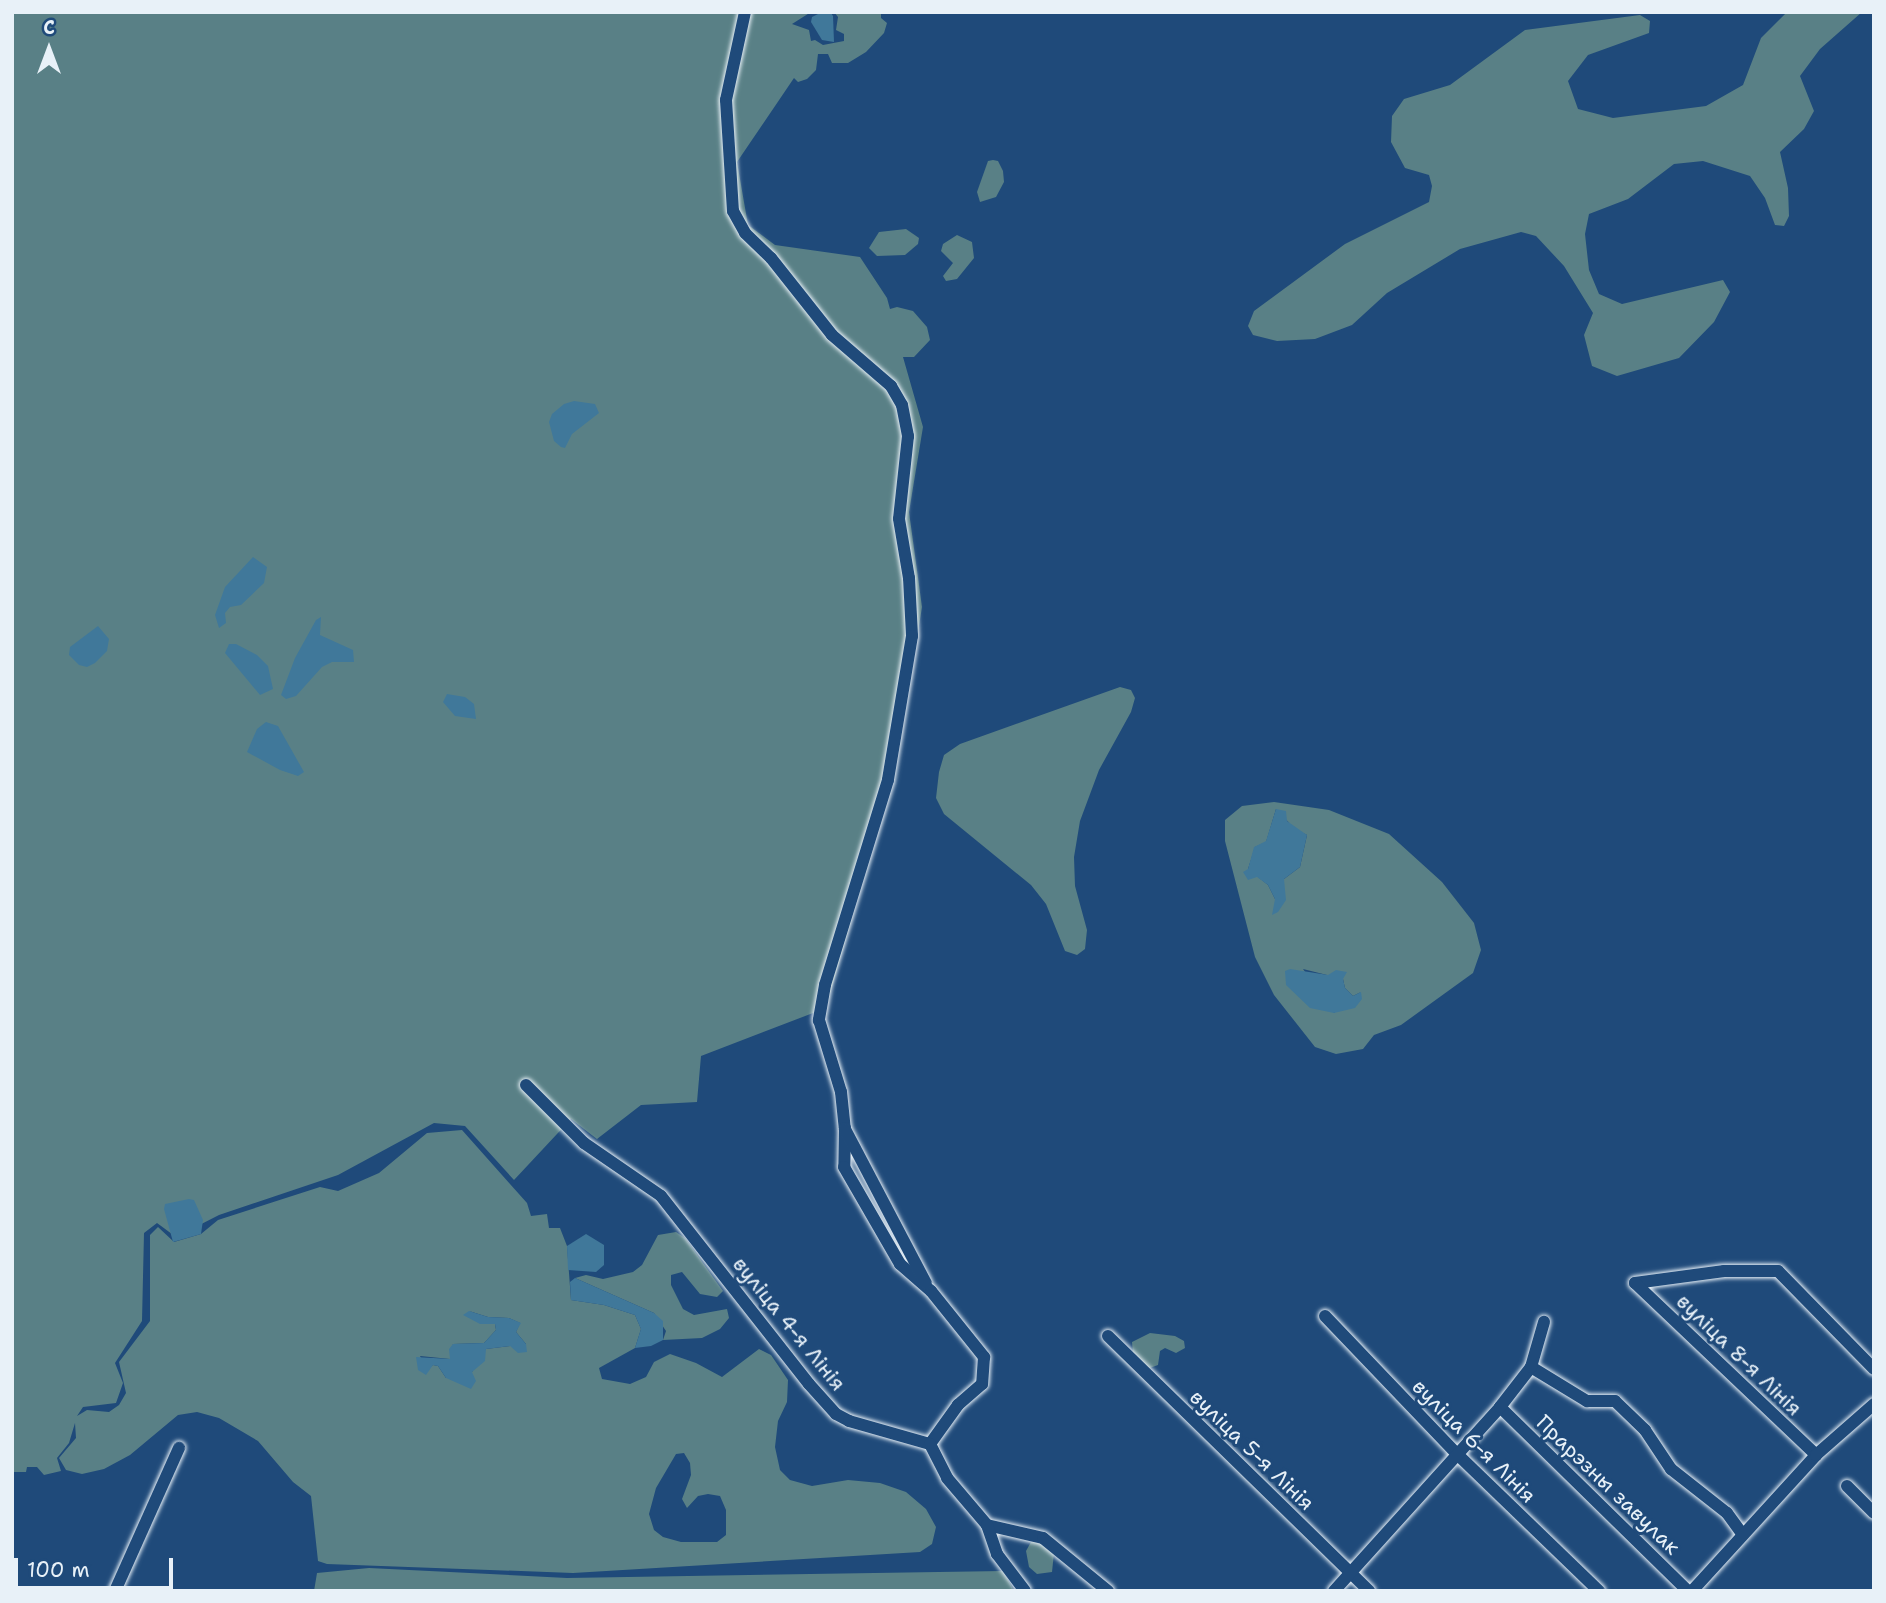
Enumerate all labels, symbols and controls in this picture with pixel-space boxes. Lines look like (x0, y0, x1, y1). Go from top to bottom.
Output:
north arrow (14, 14, 84, 84)
text: С (43, 15, 55, 40)
street label: вуліца 4-я Лінія (727, 1252, 851, 1396)
street label: вуліца 8-я Лінія (1671, 1289, 1807, 1421)
street label: вуліца 6-я Лінія (1407, 1374, 1541, 1508)
street label: вуліца 5-я Лінія (1185, 1384, 1319, 1516)
street label: Прарэзны завулак (1531, 1410, 1685, 1560)
scale bar (18, 1544, 177, 1588)
text: 100 m (27, 1556, 90, 1584)

